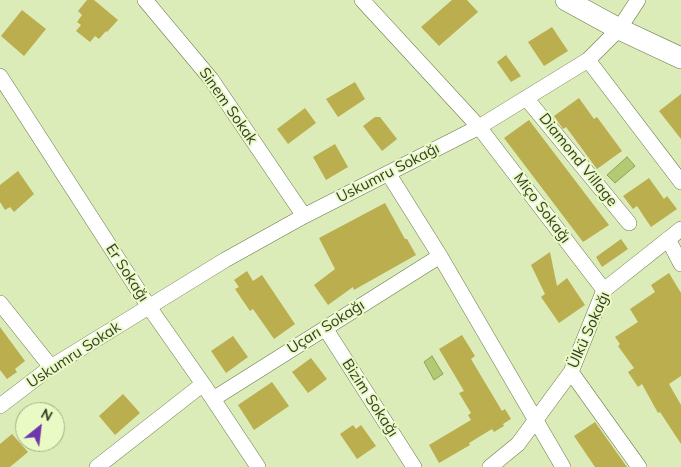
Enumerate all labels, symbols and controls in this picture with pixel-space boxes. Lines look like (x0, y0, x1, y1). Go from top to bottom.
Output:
street label: Sinem Sokak (195, 64, 261, 148)
street label: Diamond Village (535, 110, 621, 210)
street label: Uskumru Sokağı (334, 139, 442, 207)
street label: Miço Sokağı (510, 169, 574, 247)
street label: Er Sokağı (102, 241, 152, 305)
street label: Ülkü Sokağı (564, 289, 614, 371)
street label: Uçarı Sokağı (284, 296, 368, 358)
street label: Uskumru Sokak (24, 318, 124, 392)
street label: Bizim Sokağı (338, 356, 402, 440)
north arrow (15, 402, 65, 452)
text: N (38, 404, 56, 425)

